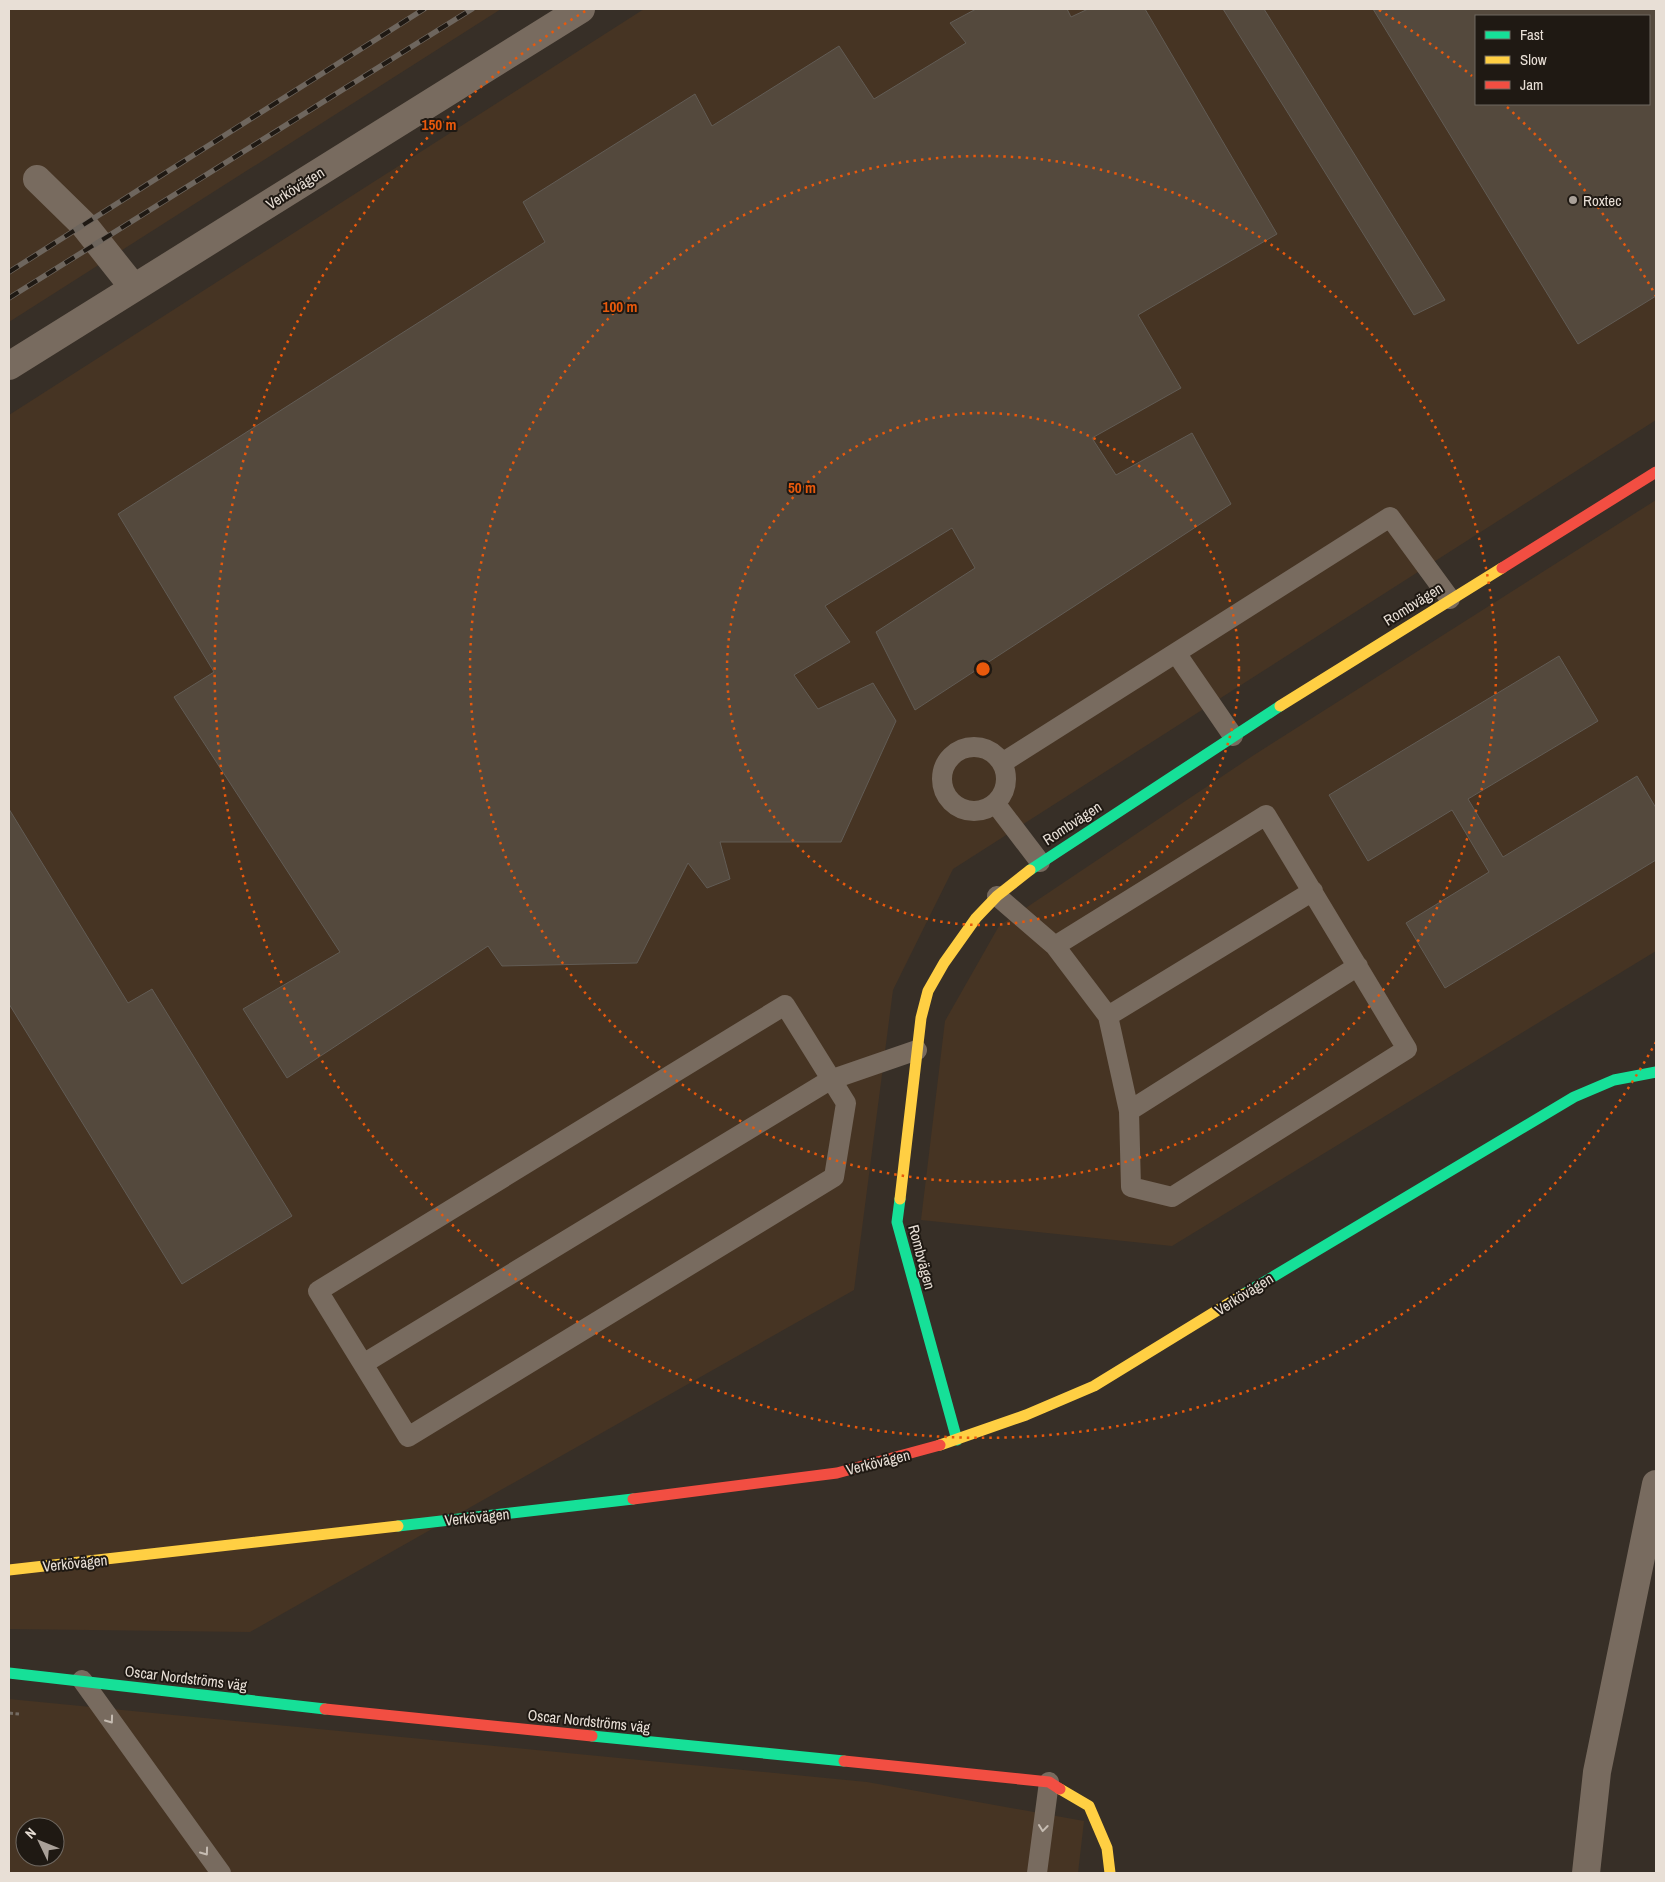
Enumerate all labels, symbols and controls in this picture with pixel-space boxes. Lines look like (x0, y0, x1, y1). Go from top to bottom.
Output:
legend (1475, 15, 1650, 105)
text: Fast (1520, 24, 1544, 45)
text: Slow (1520, 49, 1547, 70)
text: Jam (1520, 74, 1543, 95)
text: 150 m (422, 114, 456, 135)
street label: Verkövägen (262, 162, 328, 214)
place label: Roxtec (1583, 190, 1621, 211)
marker: Roxtec (1567, 194, 1579, 206)
text: 100 m (603, 296, 637, 317)
text: 50 m (788, 477, 816, 498)
street label: Rombvägen (1379, 578, 1447, 630)
centre of rings (974, 660, 992, 678)
street label: Rombvägen (1038, 796, 1106, 850)
street label: Rombvägen (903, 1222, 941, 1292)
street label: Verkövägen (1211, 1268, 1277, 1320)
street label: Verkövägen (844, 1444, 912, 1480)
street label: Verkövägen (444, 1503, 510, 1531)
street label: Verkövägen (42, 1549, 108, 1577)
street label: Oscar Nordströms väg (124, 1660, 248, 1696)
street label: Oscar Nordströms väg (527, 1704, 651, 1738)
one-way arrow (104, 1714, 113, 1724)
north arrow (15, 1817, 65, 1867)
text: N (21, 1824, 40, 1842)
one-way arrow (1038, 1824, 1049, 1832)
one-way arrow (199, 1846, 208, 1856)

